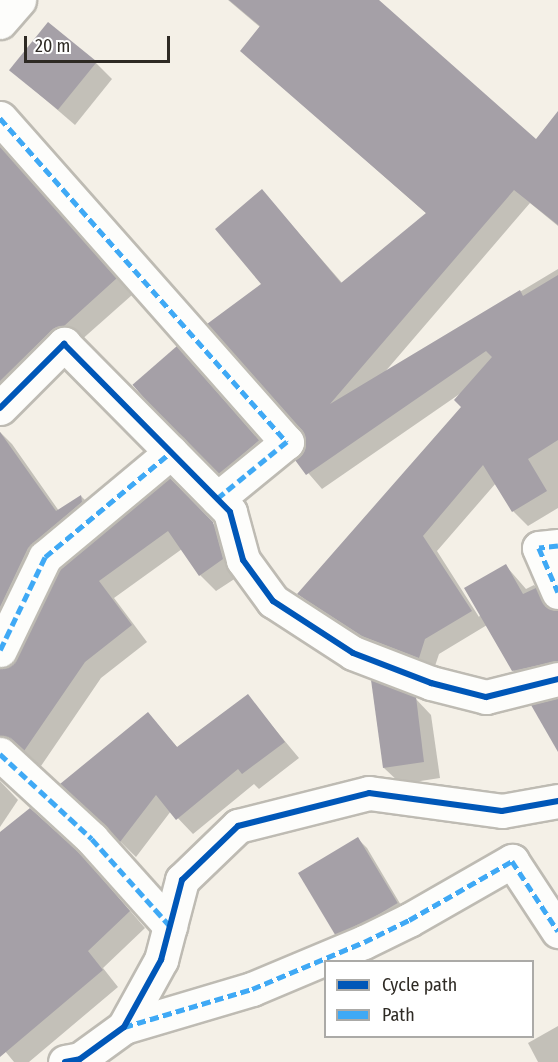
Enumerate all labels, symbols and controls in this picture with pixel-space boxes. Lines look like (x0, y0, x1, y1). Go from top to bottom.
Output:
scale bar (27, 24, 172, 62)
text: 20 m (35, 35, 70, 57)
legend (324, 960, 534, 1038)
text: Cycle path (382, 974, 457, 996)
text: Path (382, 1004, 415, 1026)

